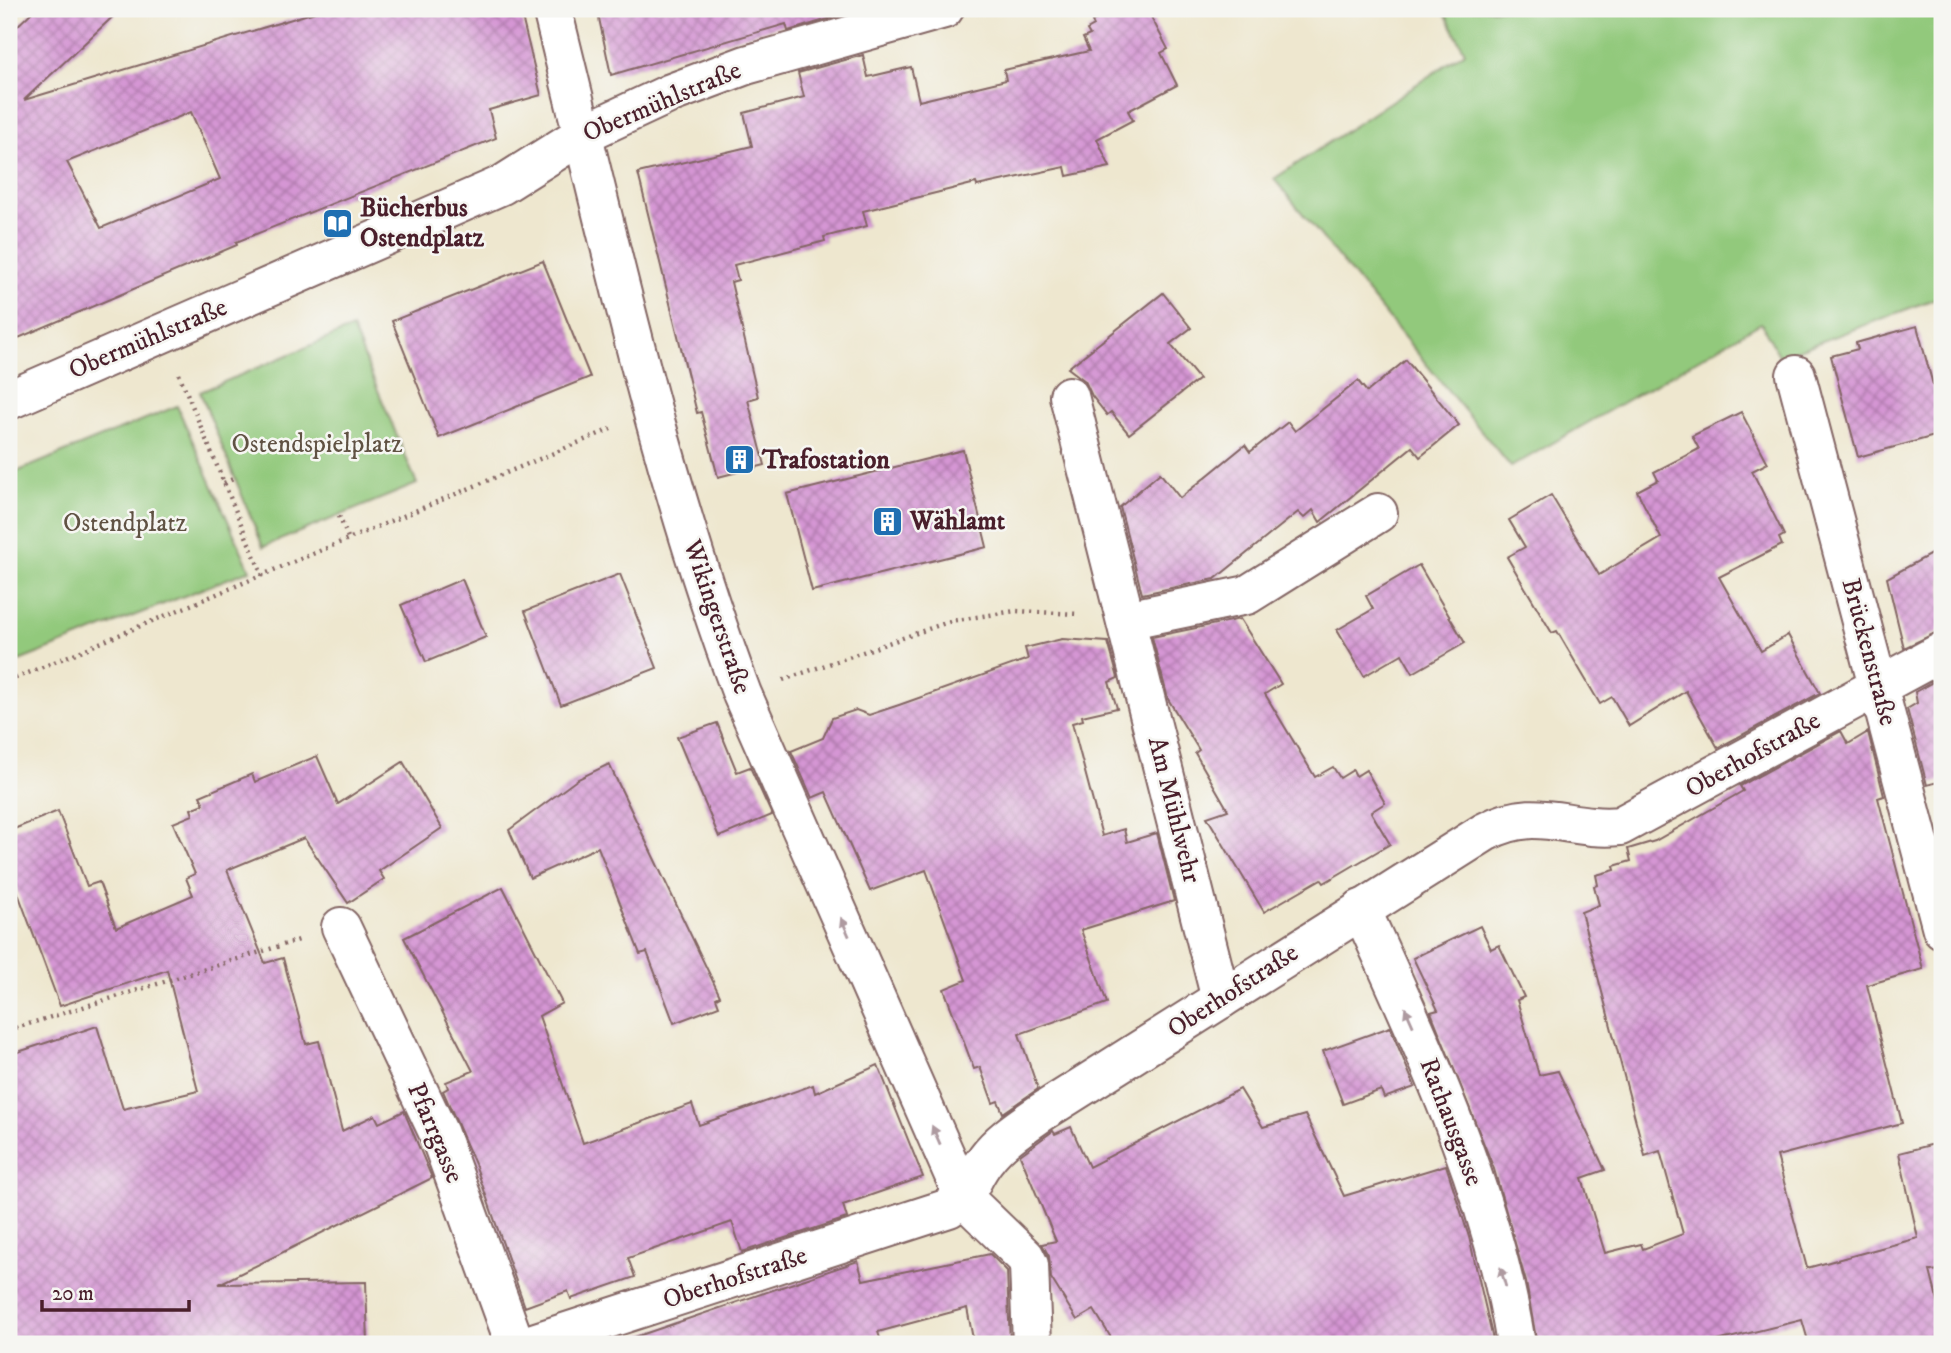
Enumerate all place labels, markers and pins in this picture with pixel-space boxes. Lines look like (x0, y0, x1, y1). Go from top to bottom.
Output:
place label: Bücherbus Ostendplatz (360, 192, 485, 255)
library icon: Bücherbus Ostendplatz (320, 206, 354, 240)
building icon: Trafostation (722, 443, 756, 477)
place label: Trafostation (761, 444, 890, 477)
building icon: Wählamt (870, 504, 904, 538)
place label: Wählamt (909, 505, 1006, 538)

